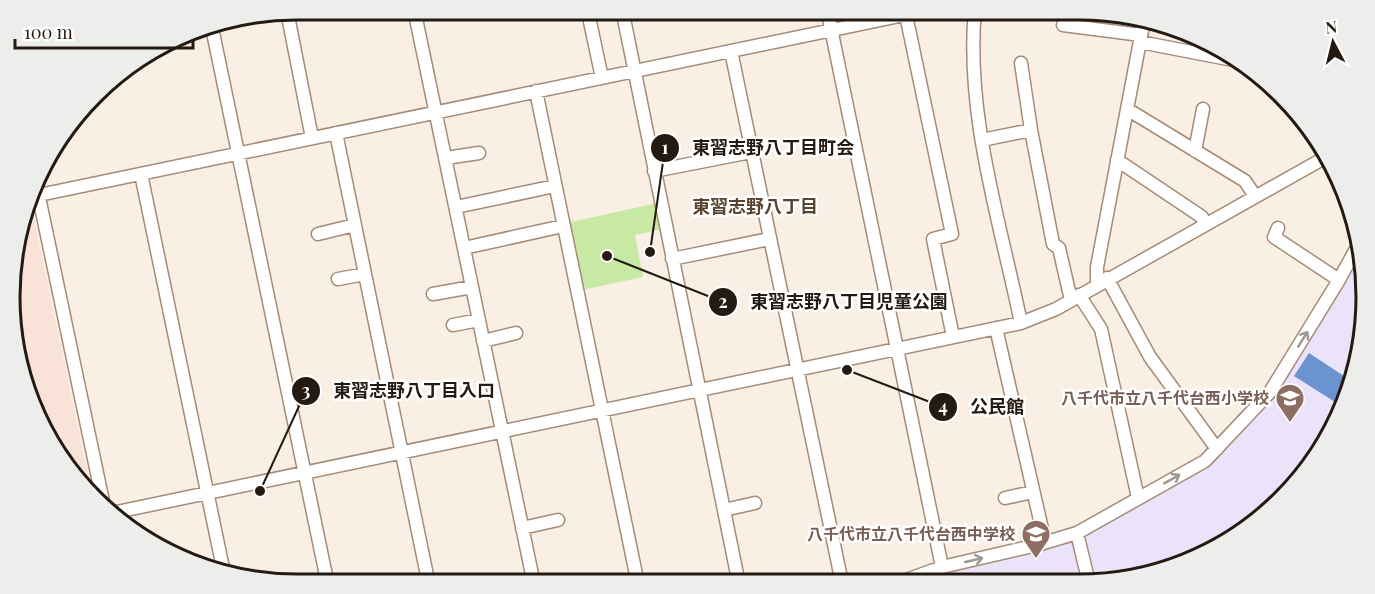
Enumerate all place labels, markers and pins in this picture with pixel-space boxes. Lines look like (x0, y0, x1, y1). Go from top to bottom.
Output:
callout: 東習志野八丁目町会 (650, 130, 866, 166)
callout: 東習志野八丁目児童公園 (708, 284, 960, 320)
callout: 東習志野八丁目入口 (291, 373, 507, 409)
school or university icon: 八千代市立八千代台西小学校 (1274, 382, 1306, 424)
place label: 八千代市立八千代台西小学校 (1061, 387, 1269, 408)
callout: 公民館 (928, 389, 1036, 425)
school or university icon: 八千代市立八千代台西中学校 (1020, 518, 1052, 560)
place label: 八千代市立八千代台西中学校 (807, 523, 1015, 544)

